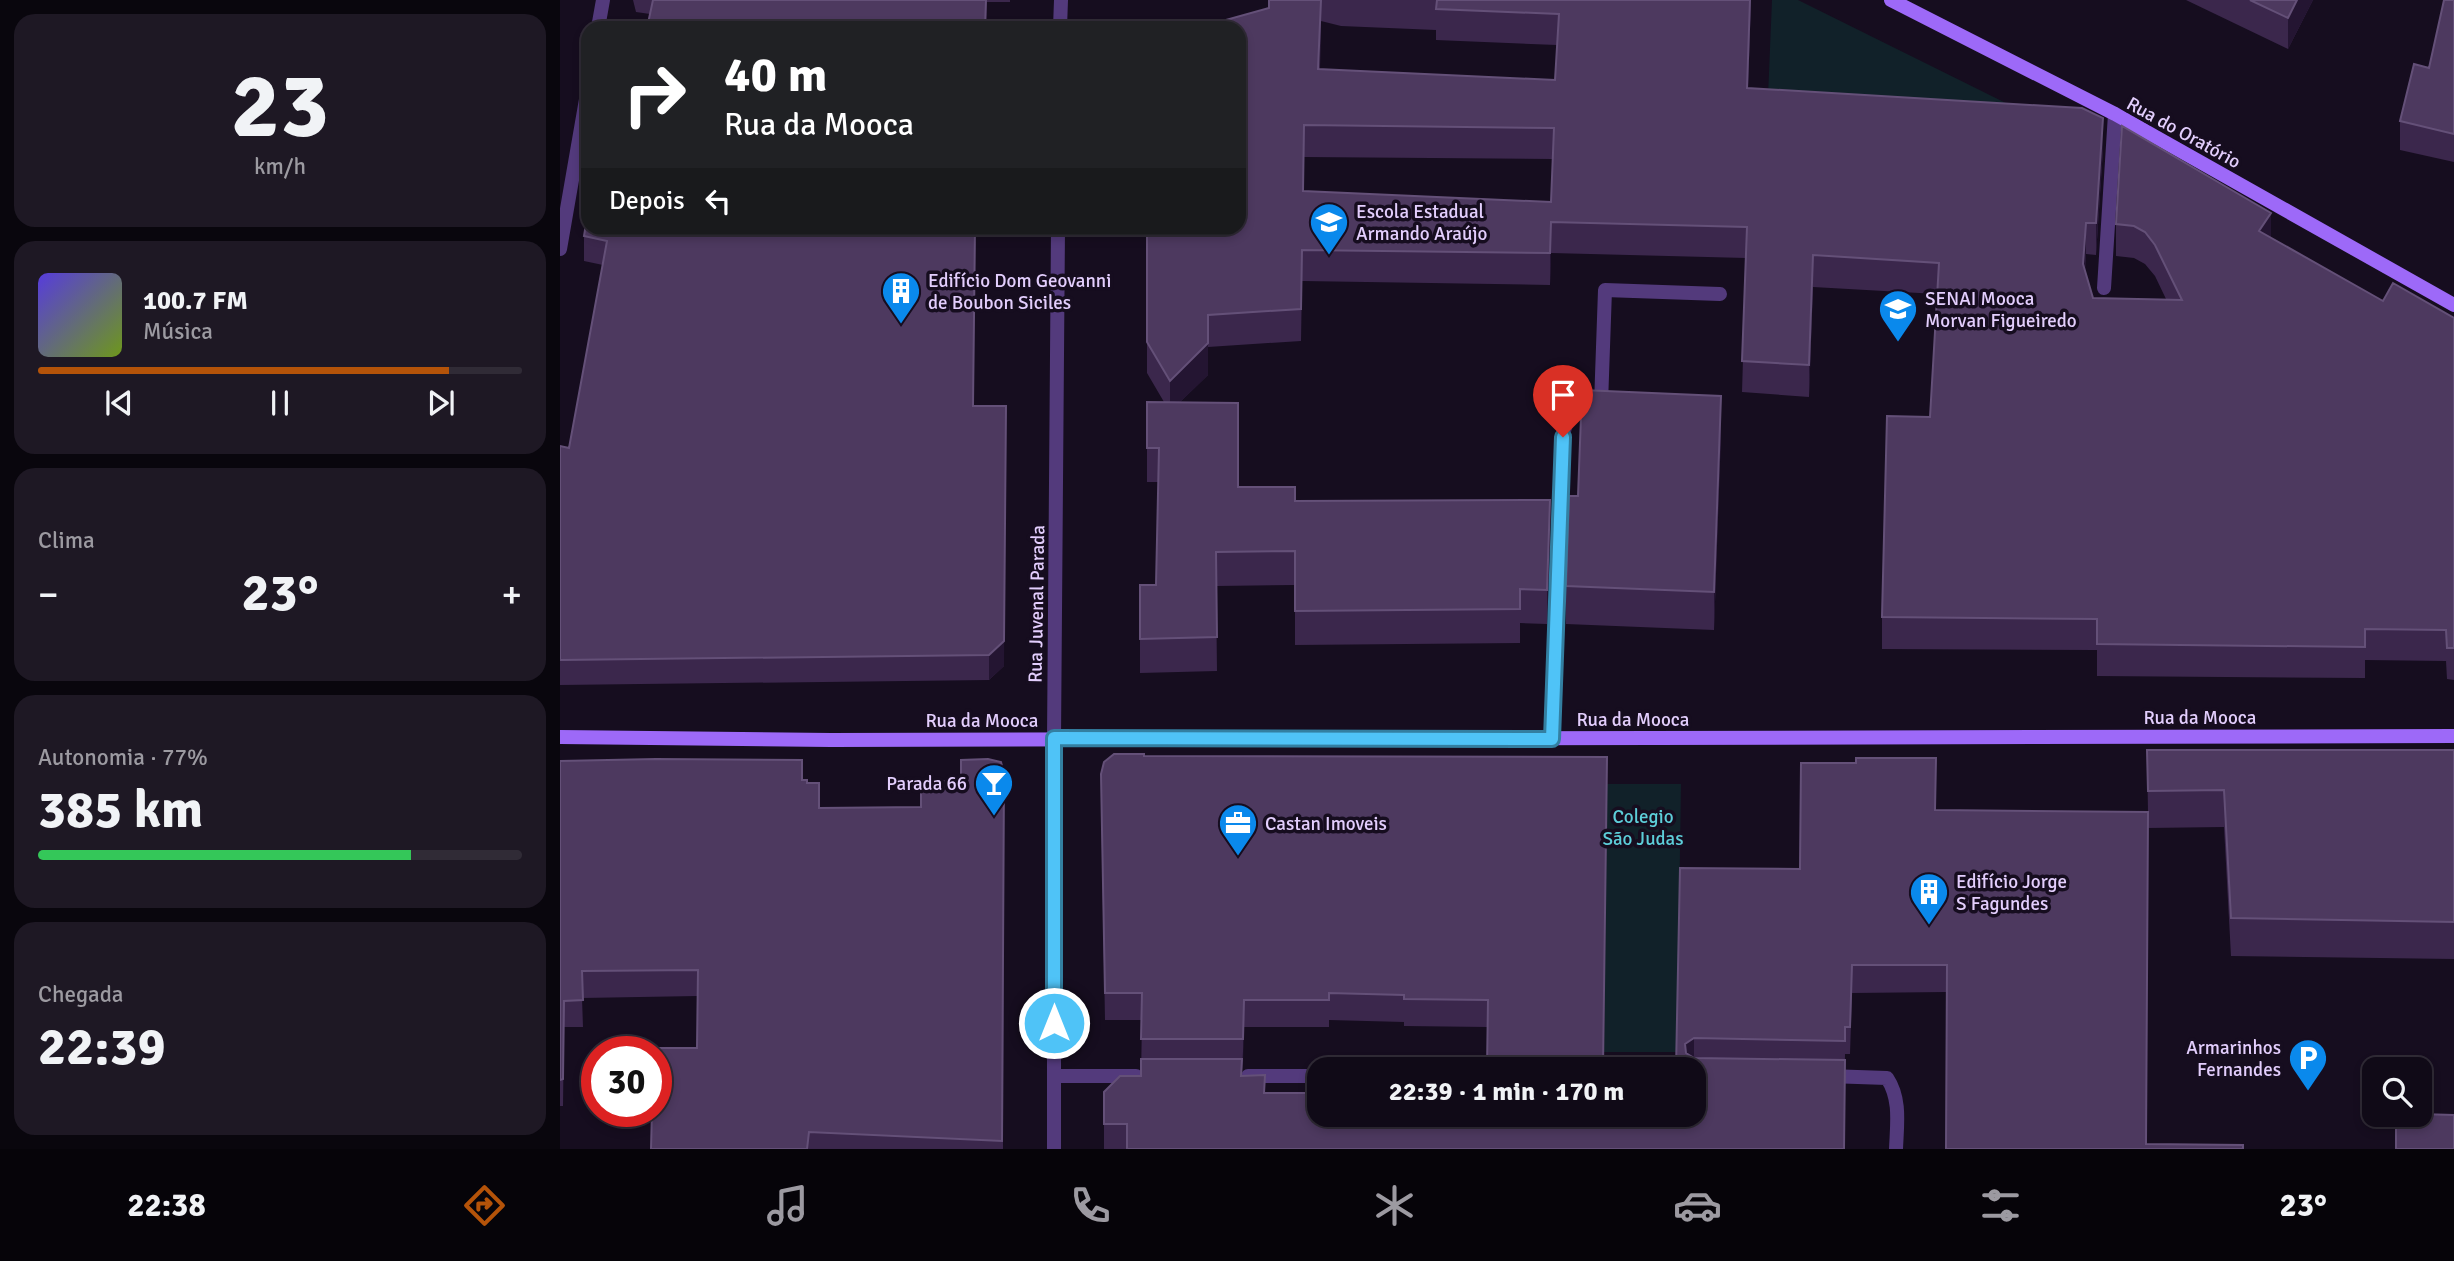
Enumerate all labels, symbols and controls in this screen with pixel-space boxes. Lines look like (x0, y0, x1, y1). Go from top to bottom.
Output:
text: 40 m (724, 45, 827, 105)
icon: right (609, 49, 700, 140)
text: 23 (231, 50, 329, 163)
street label: Rua do Oratório (2122, 92, 2245, 174)
text: Rua da Mooca (724, 105, 914, 144)
text: km/h (254, 152, 306, 181)
icon: left (699, 182, 737, 220)
text: Depois (609, 185, 685, 217)
place label: Escola Estadual Armando Araújo (1356, 200, 1488, 246)
school or university icon: Escola Estadual Armando Araújo (1308, 201, 1350, 256)
place label: Edifício Dom Geovanni de Boubon Siciles (928, 269, 1111, 315)
building icon: Edifício Dom Geovanni de Boubon Siciles (880, 270, 922, 325)
text: 100.7 FM (143, 285, 248, 317)
place label: SENAI Mooca Morvan Figueiredo (1925, 287, 2077, 333)
school or university icon: SENAI Mooca Morvan Figueiredo (1877, 288, 1919, 343)
text: Música (143, 317, 213, 346)
pin (1533, 365, 1593, 437)
icon: arrive (1544, 376, 1582, 414)
icon: previous (100, 384, 138, 422)
icon: pause (261, 384, 299, 422)
icon: next (422, 384, 460, 422)
street label: Rua Juvenal Parada (1024, 525, 1050, 683)
text: Clima (38, 526, 95, 555)
text: 23° (242, 561, 318, 625)
text: − (38, 571, 59, 618)
text: + (501, 571, 522, 618)
street label: Rua da Mooca (2144, 706, 2256, 730)
street label: Rua da Mooca (1577, 708, 1689, 732)
street label: Rua da Mooca (926, 709, 1038, 733)
text: Autonomia · 77% (38, 743, 208, 772)
bar icon: Parada 66 (973, 762, 1015, 817)
place label: Parada 66 (886, 772, 967, 796)
text: 385 km (38, 778, 203, 842)
office icon: Castan Imoveis (1217, 802, 1259, 857)
park label: Colegio São Judas (1602, 805, 1684, 851)
place label: Castan Imoveis (1265, 812, 1387, 836)
place label: Edifício Jorge S Fagundes (1956, 870, 2067, 916)
building icon: Edifício Jorge S Fagundes (1908, 871, 1950, 926)
text: Chegada (38, 980, 123, 1009)
position arrow (1017, 986, 1091, 1060)
text: 22:39 (38, 1015, 166, 1079)
speed limit sign: 30 (581, 1036, 672, 1127)
place label: Armarinhos Fernandes (2186, 1036, 2281, 1082)
parking icon: Armarinhos Fernandes (2287, 1037, 2329, 1092)
map controls (2362, 1057, 2432, 1127)
button: search (2362, 1057, 2432, 1127)
text: 22:39 · 1 min · 170 m (1389, 1076, 1624, 1108)
icon: directions (460, 1181, 509, 1230)
icon: music (763, 1181, 812, 1230)
icon: phone (1066, 1181, 1115, 1230)
icon: climate (1370, 1181, 1419, 1230)
icon: car (1673, 1181, 1722, 1230)
icon: filters (1976, 1181, 2025, 1230)
text: 22:38 (127, 1186, 206, 1225)
text: 23° (2279, 1186, 2327, 1225)

